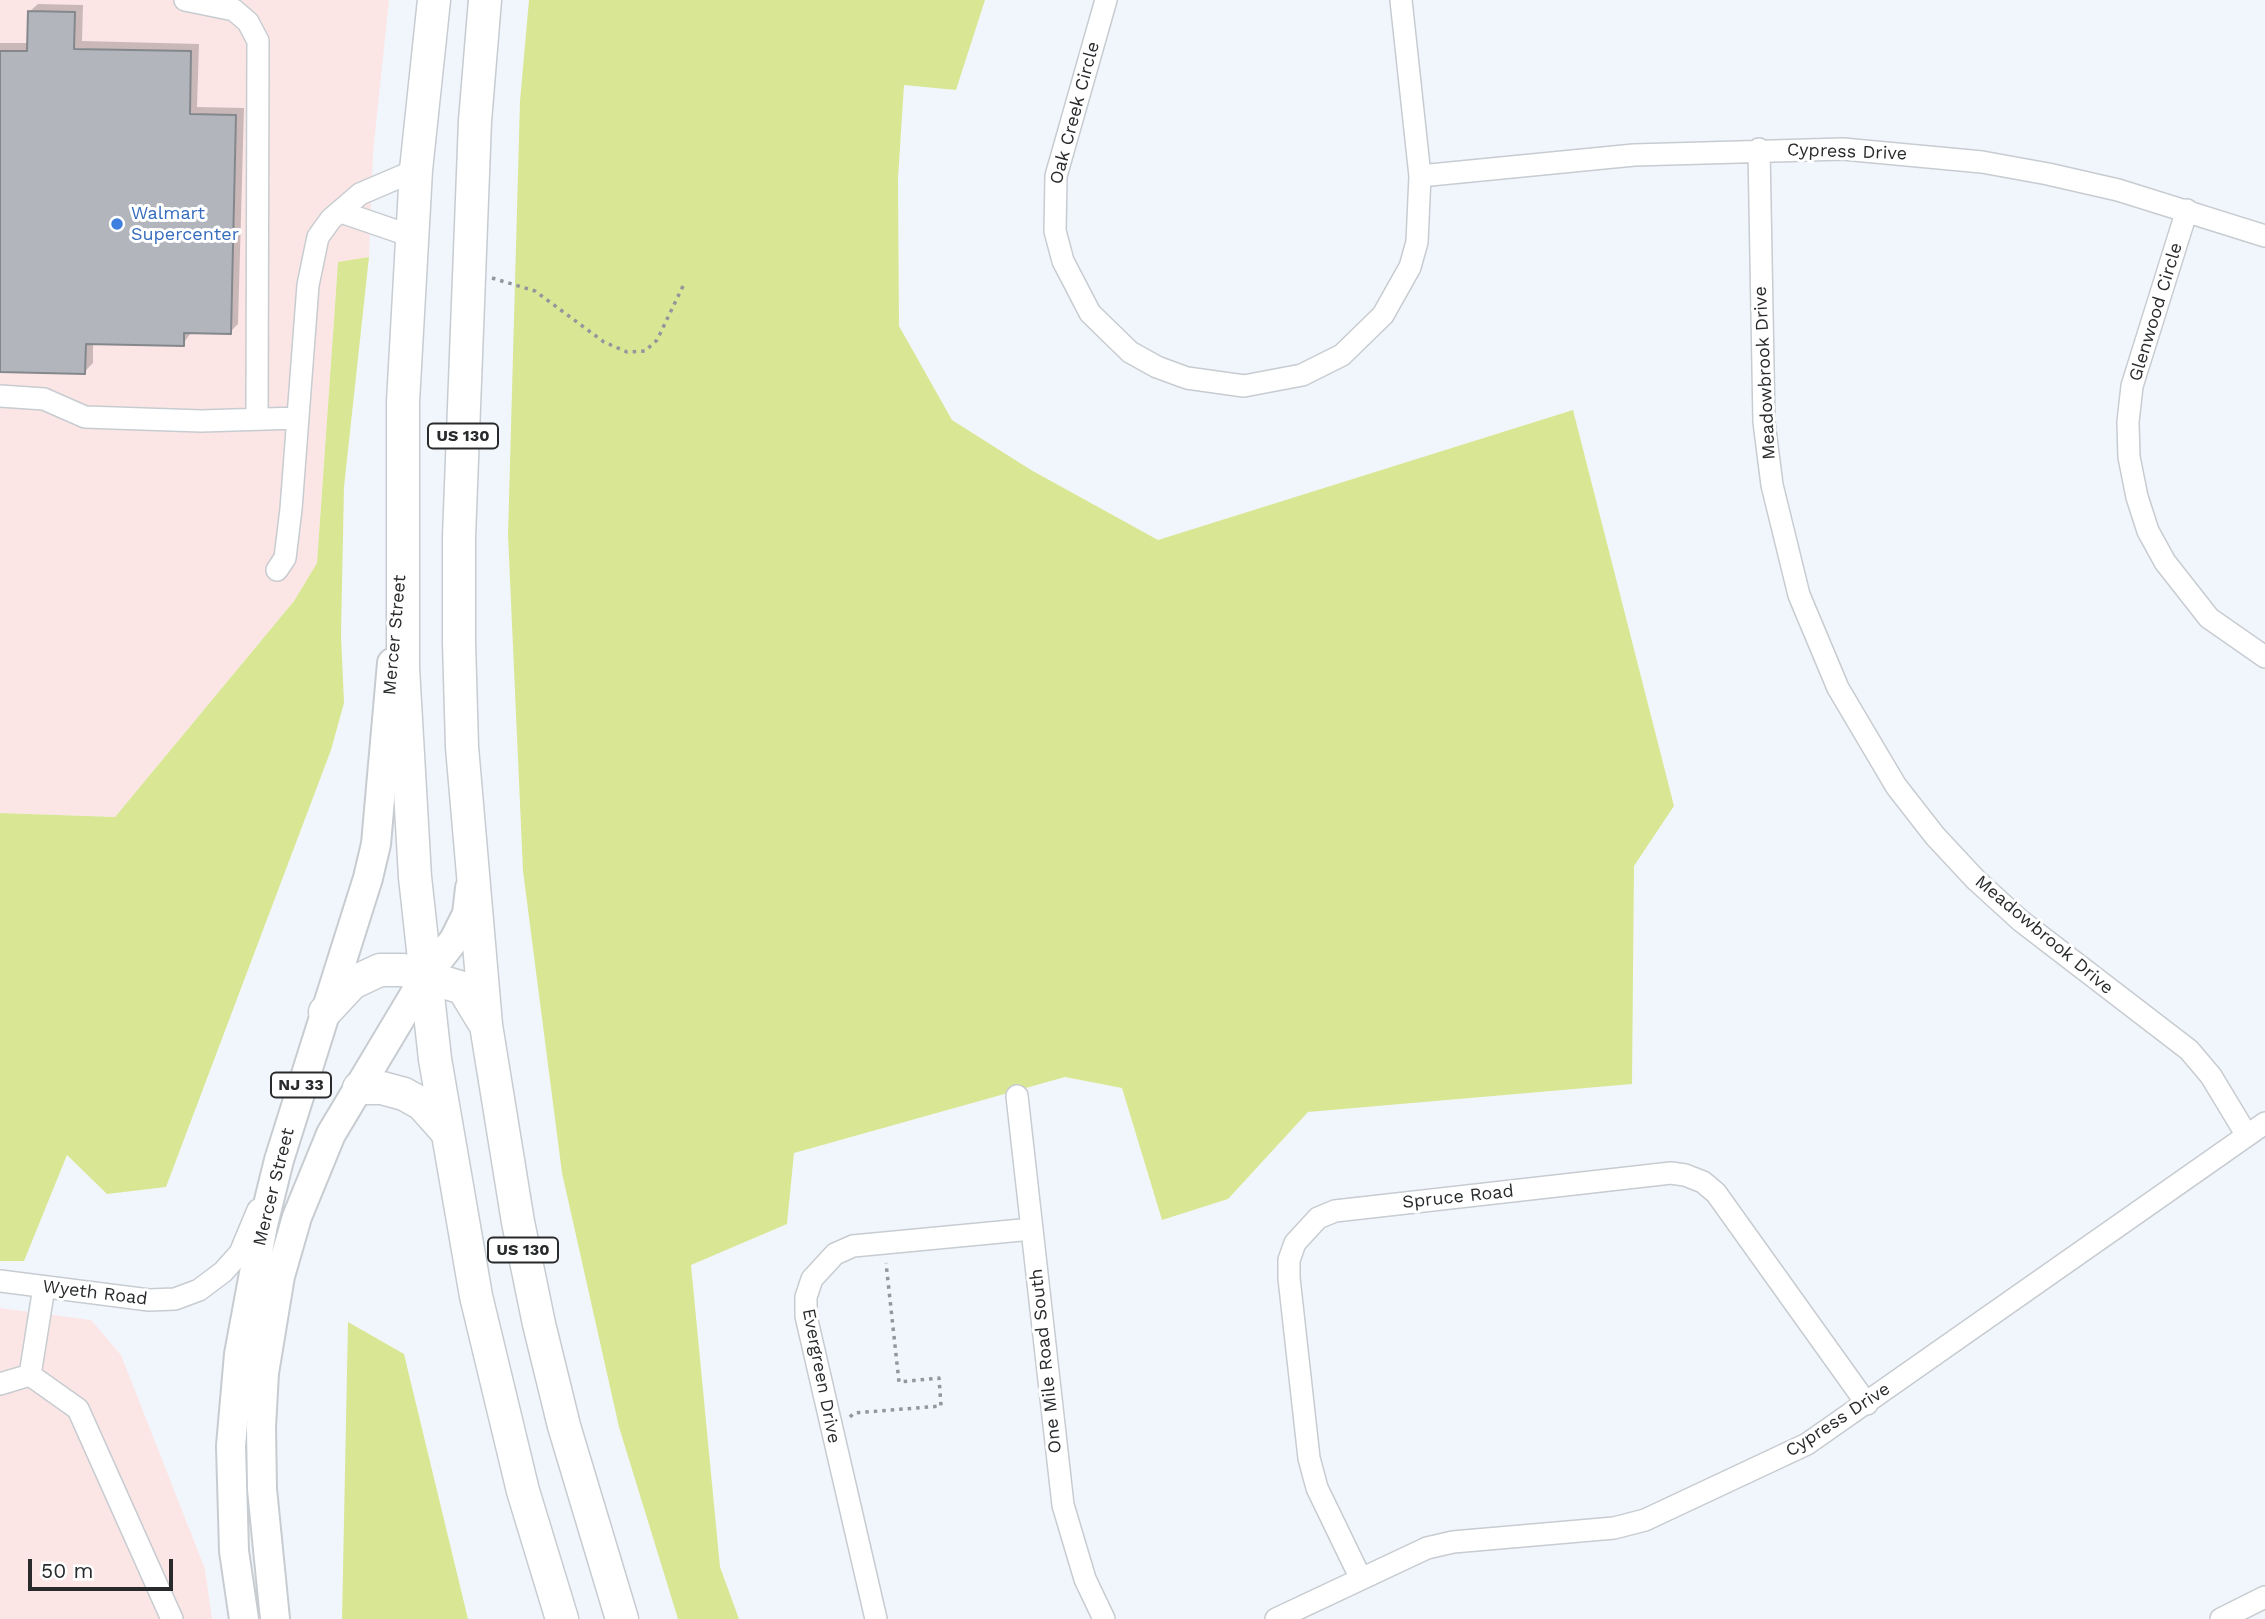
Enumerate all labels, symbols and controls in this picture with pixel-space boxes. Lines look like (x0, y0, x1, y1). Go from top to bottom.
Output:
street label: Oak Creek Circle (1046, 39, 1104, 187)
street label: Cypress Drive (1787, 139, 1907, 165)
place label: Walmart Supercenter (131, 203, 239, 246)
marker: Walmart Supercenter (109, 216, 125, 232)
street label: Glenwood Circle (2125, 240, 2187, 384)
street label: Meadowbrook Drive (1750, 286, 1780, 460)
road number: US 130 (428, 424, 498, 448)
street label: Mercer Street (379, 574, 411, 696)
street label: Meadowbrook Drive (1971, 871, 2117, 999)
road number: NJ 33 (271, 1072, 331, 1098)
street label: Mercer Street (249, 1126, 299, 1248)
street label: Spruce Road (1401, 1180, 1515, 1214)
road number: US 130 (488, 1238, 558, 1262)
street label: One Mile Road South (1026, 1268, 1066, 1454)
street label: Wyeth Road (41, 1276, 149, 1310)
street label: Evergreen Drive (797, 1307, 845, 1445)
street label: Cypress Drive (1782, 1378, 1894, 1462)
scale bar (32, 1546, 177, 1590)
text: 50 m (41, 1558, 93, 1583)

